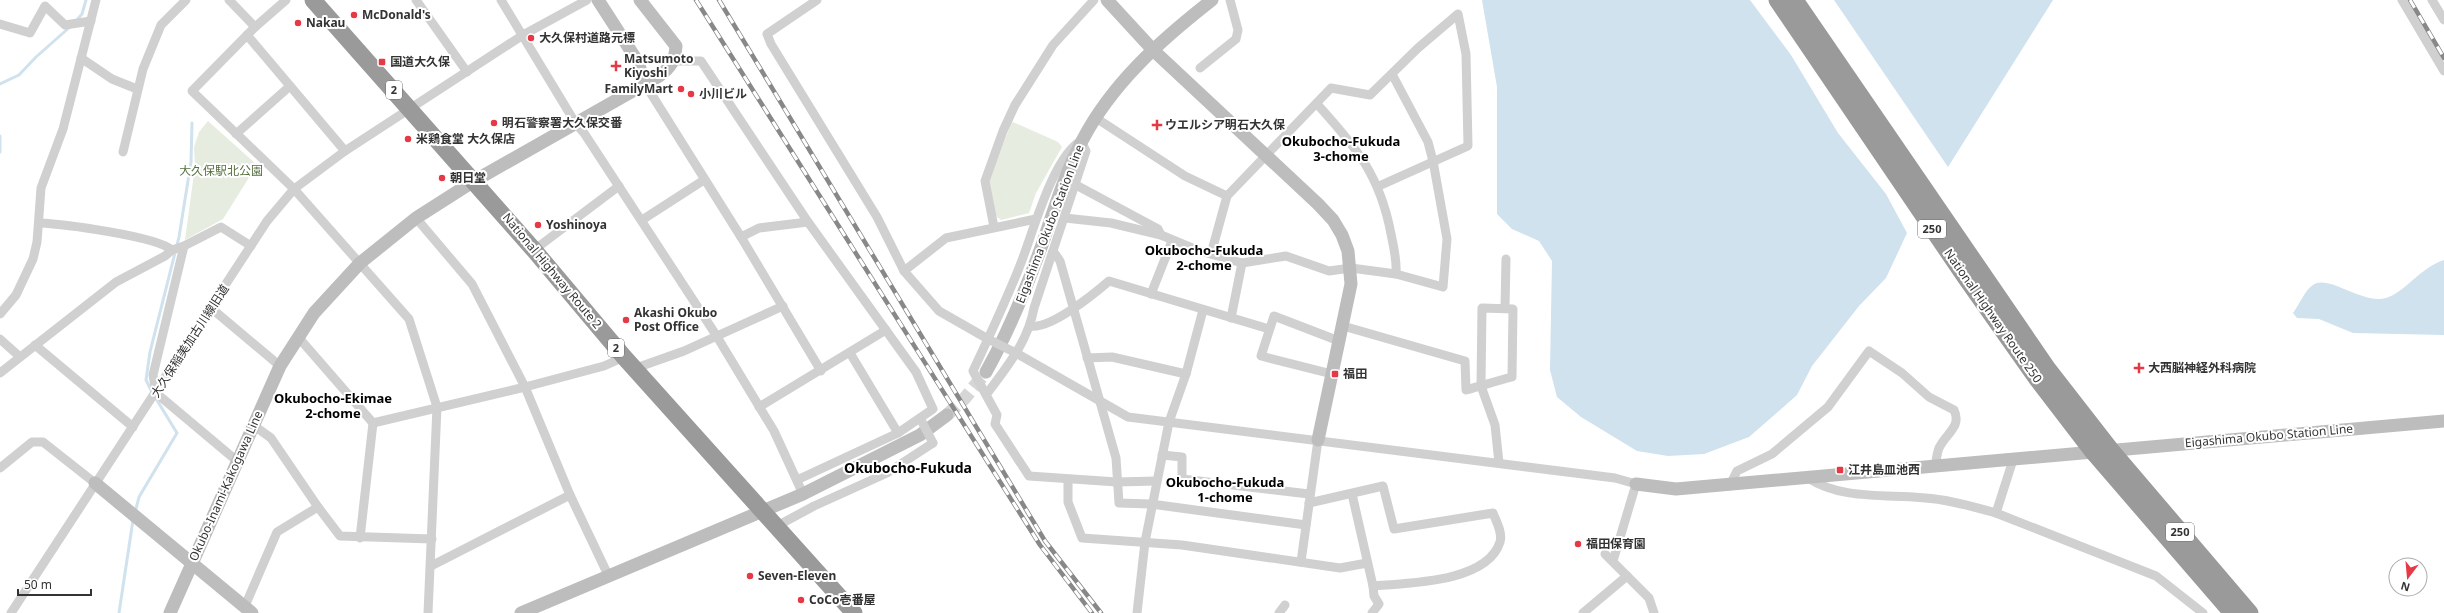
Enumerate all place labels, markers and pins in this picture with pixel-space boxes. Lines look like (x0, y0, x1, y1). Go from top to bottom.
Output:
place label: McDonald's (362, 6, 431, 23)
marker: McDonald's (349, 10, 359, 20)
place label: Nakau (306, 14, 345, 31)
marker: Nakau (293, 18, 303, 28)
place label: 大久保村道路元標 (539, 29, 635, 46)
marker: 大久保村道路元標 (526, 33, 536, 43)
place label: Matsumoto Kiyoshi (624, 50, 693, 81)
place label: 国道大久保 (390, 53, 450, 70)
marker: 国道大久保 (377, 57, 387, 67)
marker: Matsumoto Kiyoshi (611, 61, 621, 71)
place label: FamilyMart (604, 80, 673, 97)
marker: FamilyMart (676, 84, 686, 94)
place label: 小川ビル (699, 85, 747, 102)
marker: 小川ビル (686, 89, 696, 99)
place label: 明石警察署大久保交番 (502, 114, 623, 131)
place label: ウエルシア明石大久保 (1165, 116, 1285, 133)
marker: 明石警察署大久保交番 (489, 118, 499, 128)
marker: ウエルシア明石大久保 (1152, 120, 1162, 130)
place label: 米鶏食堂 大久保店 (416, 130, 515, 147)
marker: 米鶏食堂 大久保店 (403, 134, 413, 144)
place label: 朝日堂 (450, 169, 486, 186)
marker: 朝日堂 (437, 173, 447, 183)
place label: Yoshinoya (546, 216, 607, 233)
marker: Yoshinoya (533, 220, 543, 230)
place label: Akashi Okubo Post Office (634, 304, 717, 335)
marker: Akashi Okubo Post Office (621, 315, 631, 325)
place label: 大西脳神経外科病院 (2148, 359, 2256, 376)
marker: 大西脳神経外科病院 (2133, 362, 2145, 374)
place label: 福田 (1343, 365, 1367, 382)
marker: 福田 (1330, 369, 1340, 379)
place label: 江井島皿池西 (1848, 461, 1920, 478)
marker: 江井島皿池西 (1835, 465, 1845, 475)
place label: 福田保育園 (1586, 535, 1646, 552)
marker: 福田保育園 (1573, 539, 1583, 549)
place label: Seven-Eleven (758, 567, 836, 584)
marker: Seven-Eleven (745, 571, 755, 581)
place label: CoCo壱番屋 (809, 591, 875, 608)
marker: CoCo壱番屋 (796, 595, 806, 605)

